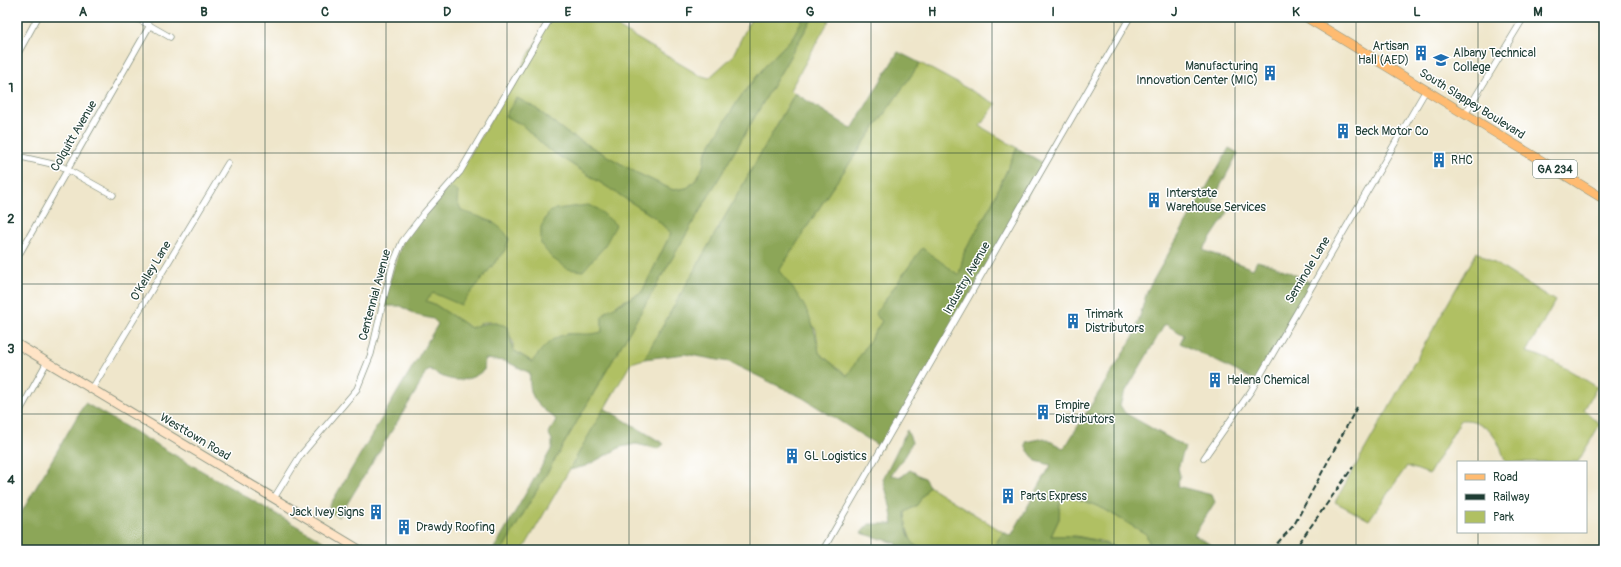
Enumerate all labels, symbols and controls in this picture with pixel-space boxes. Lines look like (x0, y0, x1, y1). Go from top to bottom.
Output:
text: A (79, 4, 88, 20)
text: B (200, 4, 208, 20)
text: C (321, 4, 329, 20)
text: D (443, 4, 451, 20)
text: E (565, 4, 572, 20)
text: F (685, 4, 693, 20)
text: G (806, 4, 815, 20)
text: H (928, 4, 936, 20)
text: I (1051, 4, 1055, 20)
text: J (1171, 4, 1177, 20)
text: K (1292, 4, 1300, 20)
text: L (1413, 4, 1421, 20)
text: M (1533, 4, 1543, 20)
place label: Artisan Hall (AED) (1358, 39, 1409, 68)
building icon: Artisan Hall (AED) (1412, 44, 1430, 62)
place label: Albany Technical College (1453, 46, 1536, 75)
school or university icon: Albany Technical College (1432, 51, 1450, 69)
place label: Manufacturing Innovation Center (MIC) (1136, 59, 1258, 88)
building icon: Manufacturing Innovation Center (MIC) (1261, 64, 1279, 82)
street label: South Slappey Boulevard (1416, 65, 1528, 143)
text: 1 (8, 80, 14, 96)
street label: Colquitt Avenue (48, 98, 100, 174)
building icon: Beck Motor Co (1334, 122, 1352, 140)
place label: Beck Motor Co (1355, 124, 1429, 139)
building icon: RHC (1430, 151, 1448, 169)
place label: RHC (1451, 153, 1473, 168)
road number: GA 234 (1533, 160, 1577, 178)
place label: Interstate Warehouse Services (1166, 186, 1267, 215)
building icon: Interstate Warehouse Services (1145, 191, 1163, 209)
text: 2 (7, 211, 15, 227)
street label: Seminole Lane (1282, 234, 1334, 306)
street label: O'Kelley Lane (127, 238, 175, 304)
street label: Industry Avenue (940, 239, 994, 317)
street label: Centennial Avenue (356, 248, 394, 342)
place label: Trimark Distributors (1085, 307, 1145, 336)
building icon: Trimark Distributors (1064, 312, 1082, 330)
text: 3 (7, 341, 15, 357)
building icon: Helena Chemical (1206, 371, 1224, 389)
place label: Helena Chemical (1227, 373, 1310, 388)
place label: Empire Distributors (1055, 398, 1115, 427)
building icon: Empire Distributors (1034, 403, 1052, 421)
street label: Westtown Road (157, 410, 233, 464)
building icon: GL Logistics (783, 447, 801, 465)
place label: GL Logistics (804, 449, 867, 464)
legend (1457, 461, 1587, 533)
text: Road (1493, 470, 1518, 485)
text: 4 (7, 472, 15, 488)
building icon: Parts Express (999, 487, 1017, 505)
place label: Parts Express (1020, 489, 1087, 504)
text: Railway (1493, 490, 1529, 505)
building icon: Jack Ivey Signs (367, 503, 385, 521)
place label: Jack Ivey Signs (289, 505, 365, 520)
text: Park (1493, 510, 1514, 525)
building icon: Drawdy Roofing (395, 518, 413, 536)
place label: Drawdy Roofing (416, 520, 495, 535)

